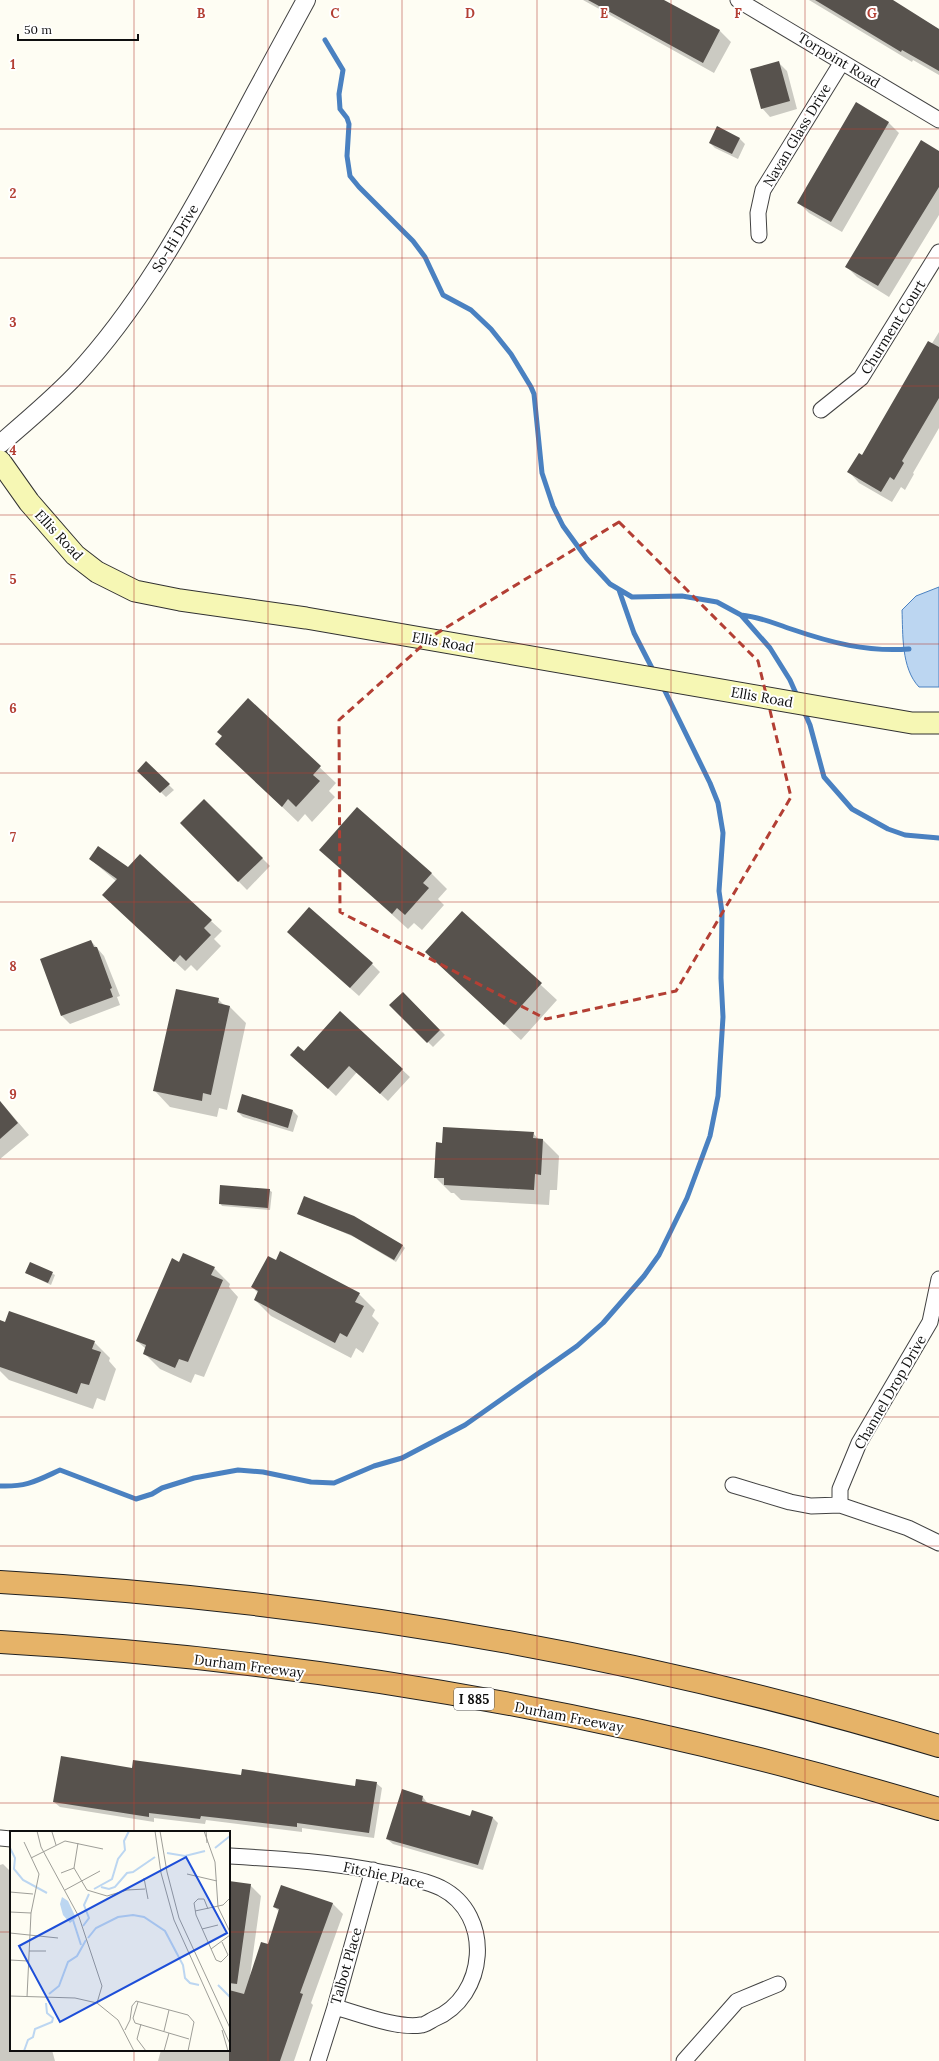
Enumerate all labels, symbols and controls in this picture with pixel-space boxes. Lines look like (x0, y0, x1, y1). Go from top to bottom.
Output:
text: B (197, 5, 206, 22)
text: C (331, 5, 340, 22)
text: D (465, 5, 475, 22)
text: E (600, 5, 608, 22)
text: F (734, 5, 742, 22)
text: G (867, 5, 877, 22)
scale bar (18, 16, 138, 42)
text: 50 m (24, 22, 52, 37)
street label: Torpoint Road (795, 28, 883, 92)
text: 1 (10, 56, 16, 73)
street label: Navan Glass Drive (759, 80, 835, 190)
text: 2 (10, 185, 17, 202)
street label: So-Hi Drive (148, 200, 203, 275)
street label: Churment Court (857, 276, 930, 378)
text: 3 (9, 314, 17, 331)
text: 4 (9, 442, 17, 459)
street label: Ellis Road (31, 506, 87, 564)
text: 5 (9, 571, 17, 588)
street label: Ellis Road (410, 628, 476, 656)
street label: Ellis Road (729, 683, 795, 711)
text: 6 (9, 700, 17, 717)
text: 7 (10, 829, 16, 846)
text: 8 (9, 958, 17, 975)
text: 9 (9, 1086, 17, 1103)
street label: Channel Drop Drive (850, 1331, 930, 1452)
street label: Durham Freeway (193, 1650, 306, 1682)
road number: I 885 (454, 1688, 494, 1710)
street label: Durham Freeway (513, 1698, 626, 1737)
inset map (10, 1831, 230, 2051)
street label: Fitchie Place (342, 1858, 427, 1892)
street label: Talbot Place (326, 1925, 366, 2007)

